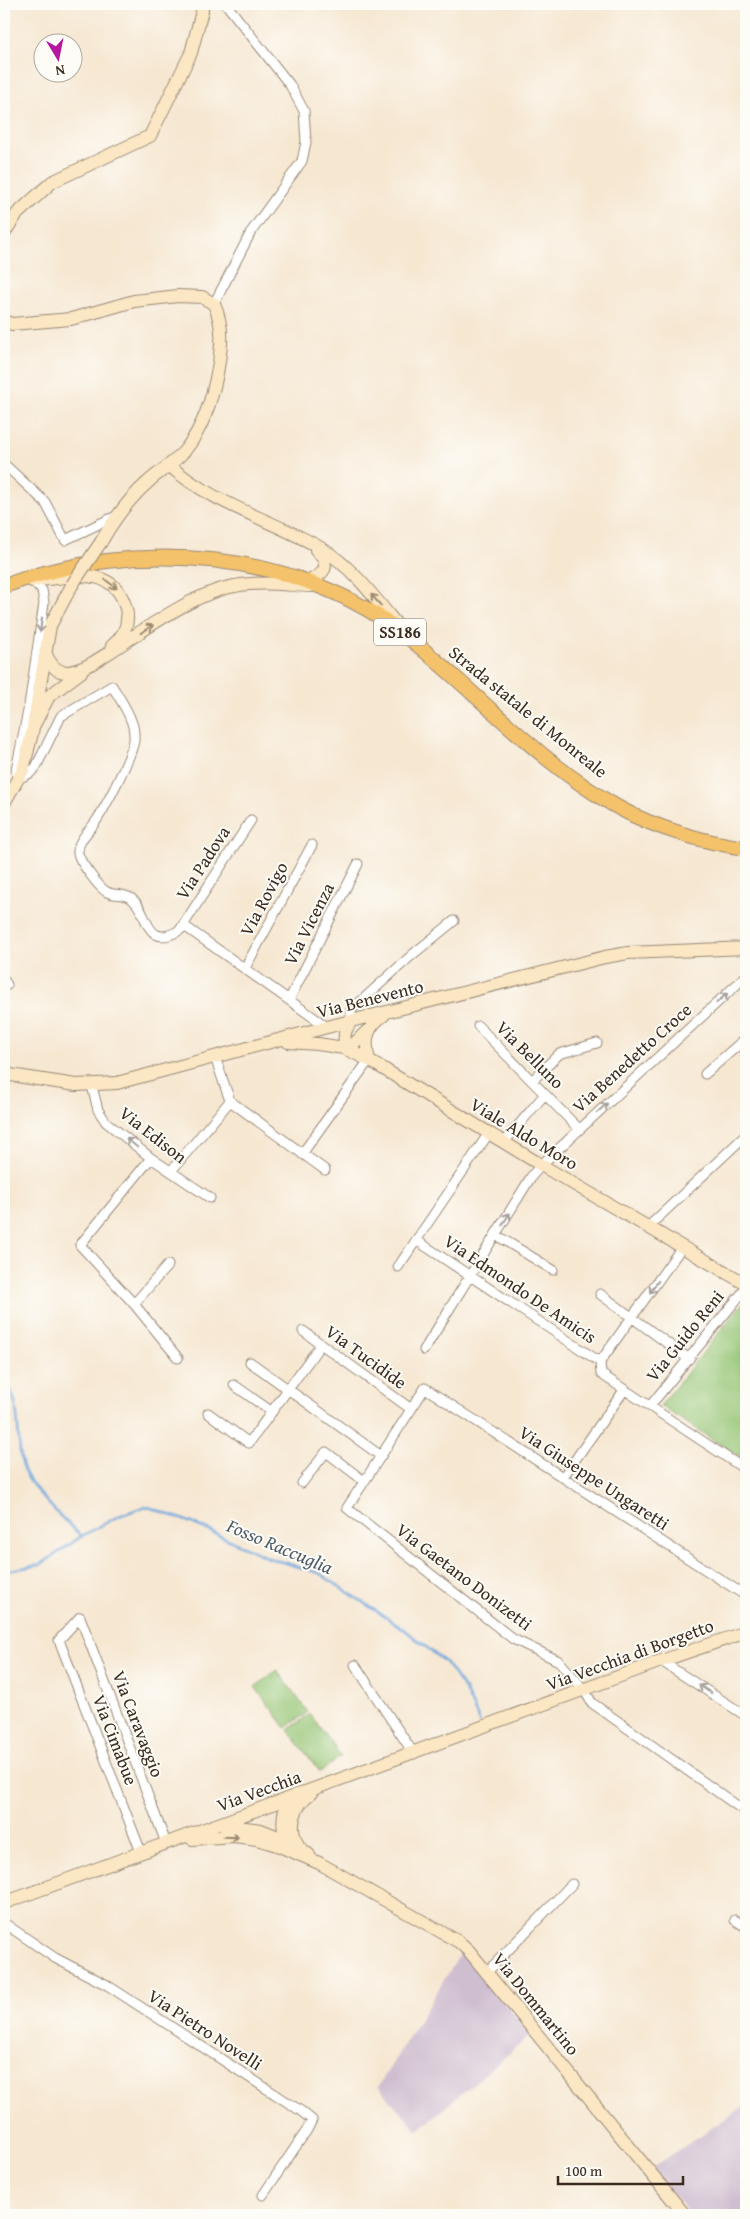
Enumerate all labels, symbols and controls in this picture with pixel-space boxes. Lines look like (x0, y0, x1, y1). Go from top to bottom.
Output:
north arrow (32, 32, 82, 82)
text: N (53, 60, 67, 82)
one-way arrow (104, 579, 117, 590)
one-way arrow (371, 594, 382, 607)
one-way arrow (35, 616, 45, 632)
road number: SS186 (374, 618, 426, 646)
one-way arrow (140, 624, 154, 635)
street label: Strada statale di Monreale (443, 639, 614, 784)
street label: Via Padova (169, 820, 237, 905)
street label: Via Rovigo (233, 857, 294, 941)
street label: Via Vicenza (276, 878, 341, 970)
street label: Via Benevento (314, 972, 426, 1025)
one-way arrow (716, 992, 729, 1004)
street label: Via Benedetto Croce (566, 996, 698, 1119)
street label: Via Belluno (490, 1014, 571, 1095)
street label: Viale Aldo Moro (465, 1091, 583, 1177)
street label: Via Edison (114, 1099, 193, 1170)
one-way arrow (596, 1102, 609, 1113)
one-way arrow (126, 1137, 139, 1148)
one-way arrow (502, 1212, 512, 1226)
street label: Via Edmondo De Amicis (439, 1227, 602, 1350)
one-way arrow (649, 1280, 659, 1294)
street label: Via Guido Reni (639, 1284, 730, 1387)
street label: Via Tucidide (320, 1318, 413, 1395)
street label: Via Giuseppe Ungaretti (514, 1419, 675, 1537)
water label: Fosso Raccuglia (222, 1511, 337, 1581)
street label: Via Gaetano Donizetti (391, 1516, 538, 1637)
street label: Via Vecchia di Borgetto (542, 1612, 717, 1697)
street label: Via Caravaggio (106, 1667, 171, 1781)
one-way arrow (699, 1684, 713, 1694)
street label: Via Cimabue (86, 1691, 145, 1789)
street label: Via Vecchia (213, 1763, 305, 1818)
one-way arrow (223, 1832, 239, 1841)
street label: Via Dommartino (486, 1946, 586, 2061)
street label: Via Pietro Novelli (143, 1982, 268, 2077)
scale bar (558, 2154, 682, 2186)
text: 100 m (565, 2160, 603, 2181)

